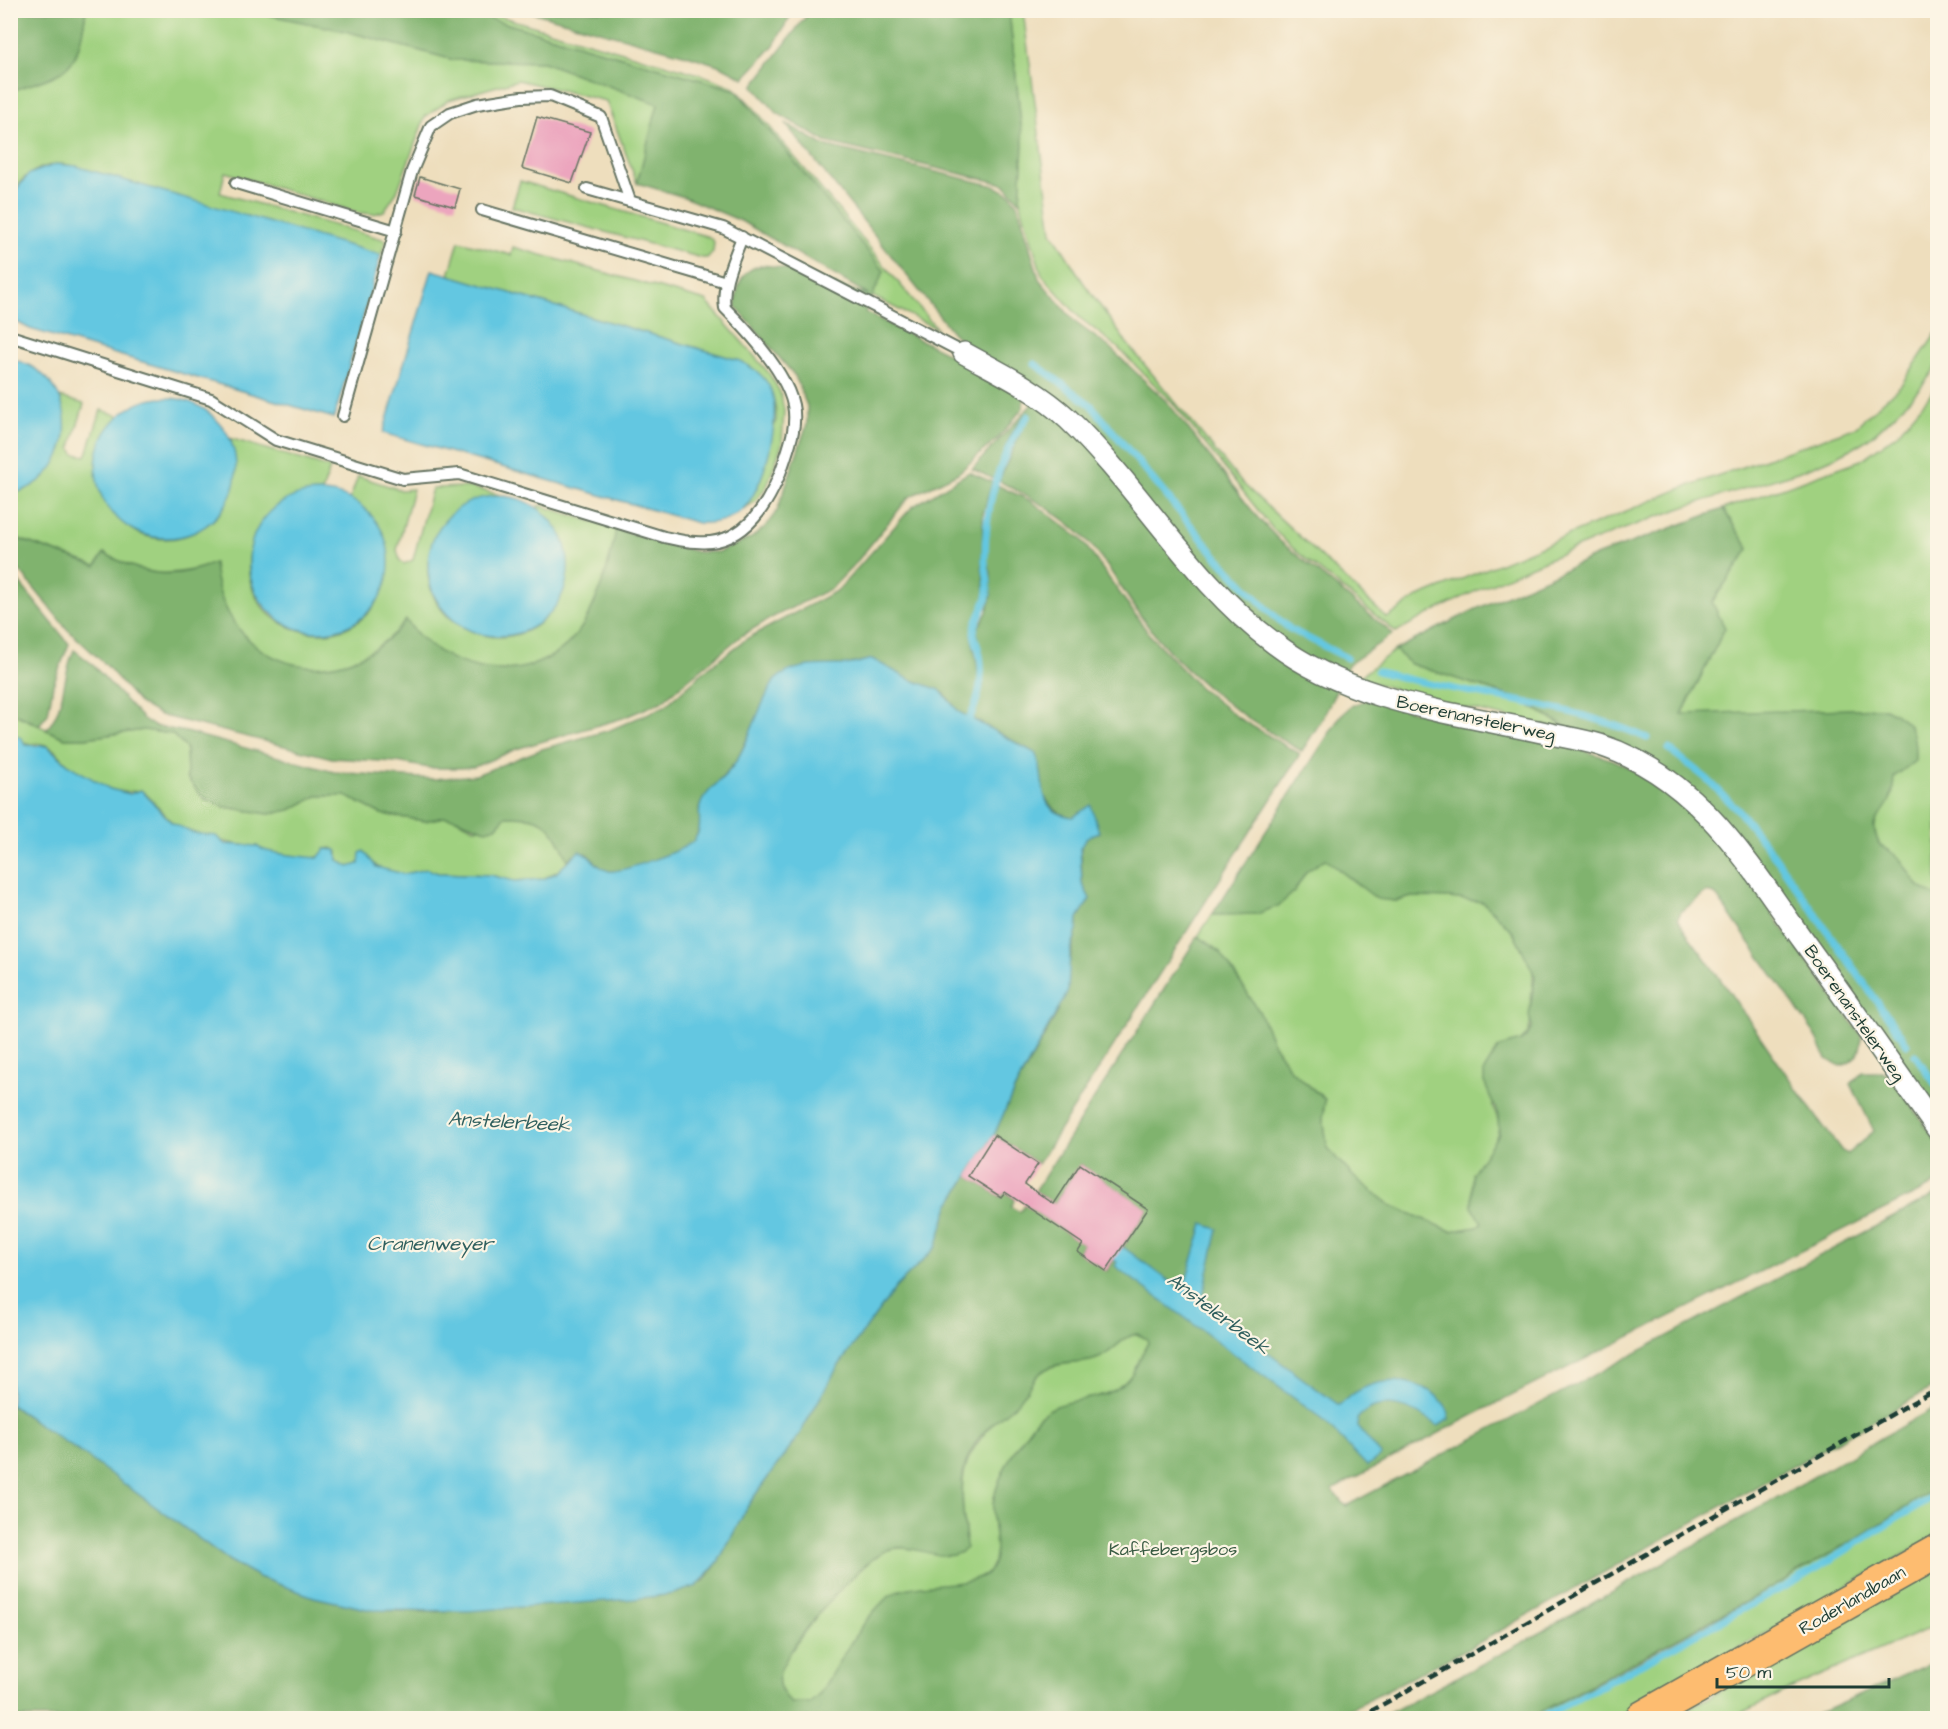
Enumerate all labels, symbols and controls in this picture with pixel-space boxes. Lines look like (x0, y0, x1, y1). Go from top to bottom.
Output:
street label: Boerenanstelerweg (1394, 689, 1558, 748)
street label: Boerenanstelerweg (1797, 940, 1911, 1087)
water label: Anstelerbeek (447, 1105, 571, 1139)
water label: Cranenweyer (367, 1230, 495, 1259)
water label: Anstelerbeek (1161, 1266, 1276, 1362)
park label: Kaffebergsbos (1109, 1537, 1237, 1563)
street label: Roderlandbaan (1794, 1560, 1910, 1641)
scale bar (1717, 1651, 1890, 1689)
text: 50 m (1726, 1660, 1771, 1685)

